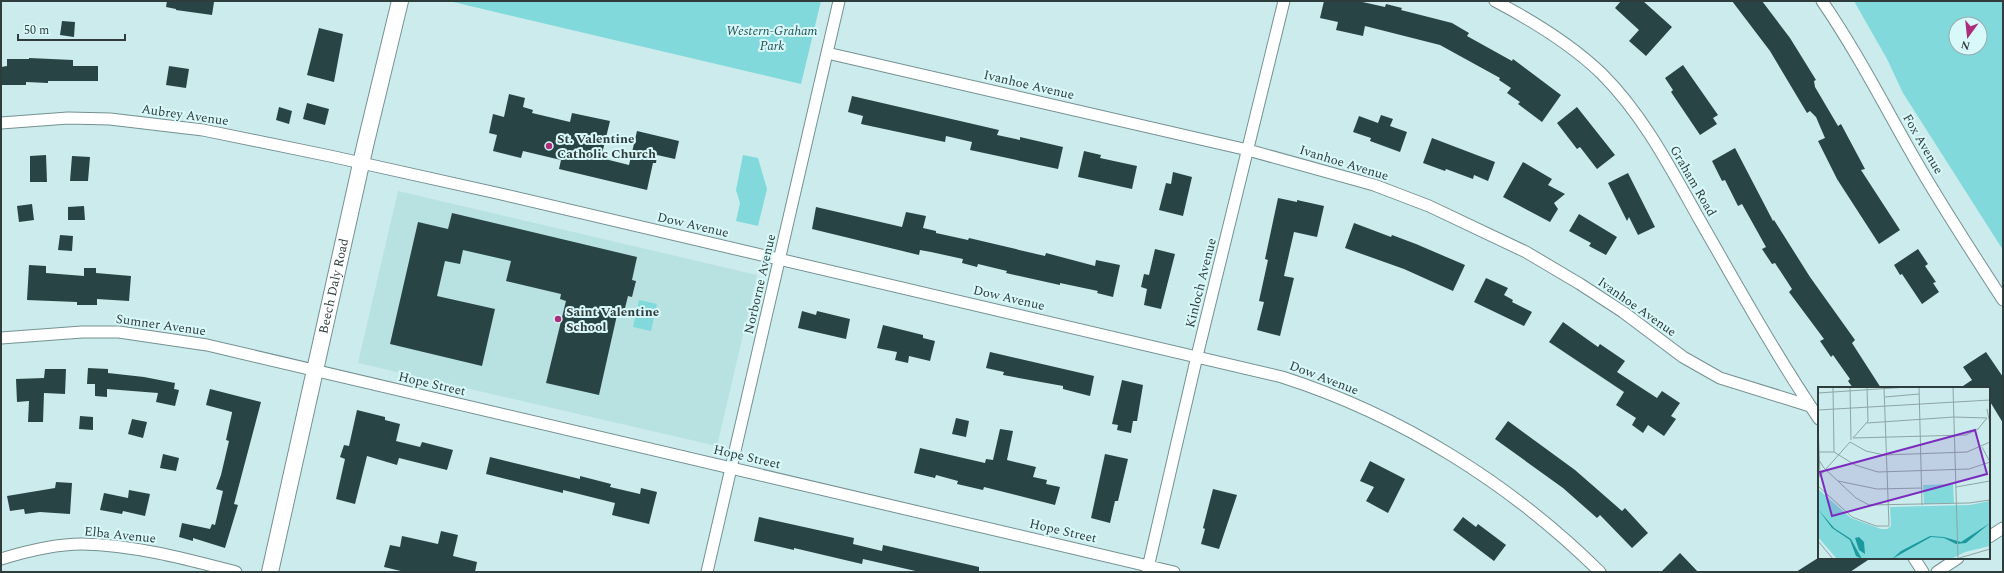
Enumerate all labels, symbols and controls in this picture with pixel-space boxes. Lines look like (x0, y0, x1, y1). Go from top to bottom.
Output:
scale bar (18, 16, 125, 42)
north arrow (1948, 16, 1988, 56)
text: 50 m (24, 21, 49, 40)
park label: Western-Graham Park (726, 21, 818, 56)
text: N (1959, 36, 1972, 55)
street label: Ivanhoe Avenue (982, 65, 1076, 105)
street label: Aubrey Avenue (140, 99, 230, 131)
street label: Fox Avenue (1898, 110, 1948, 178)
place label: St. Valentine Catholic Church (557, 129, 656, 164)
street label: Ivanhoe Avenue (1297, 140, 1391, 186)
marker: St. Valentine Catholic Church (544, 141, 554, 151)
street label: Graham Road (1665, 142, 1721, 220)
street label: Dow Avenue (655, 207, 731, 243)
street label: Norborne Avenue (739, 232, 781, 336)
street label: Beech Daly Road (313, 236, 354, 336)
street label: Kinloch Avenue (1180, 236, 1222, 330)
street label: Ivanhoe Avenue (1593, 272, 1681, 342)
street label: Dow Avenue (971, 280, 1047, 316)
place label: Saint Valentine School (566, 302, 659, 337)
street label: Sumner Avenue (115, 309, 207, 341)
marker: Saint Valentine School (553, 314, 563, 324)
street label: Dow Avenue (1286, 356, 1362, 400)
street label: Hope Street (396, 367, 468, 402)
inset map (1818, 387, 1990, 559)
street label: Hope Street (711, 440, 783, 475)
street label: Hope Street (1027, 514, 1099, 549)
street label: Elba Avenue (83, 521, 157, 549)

